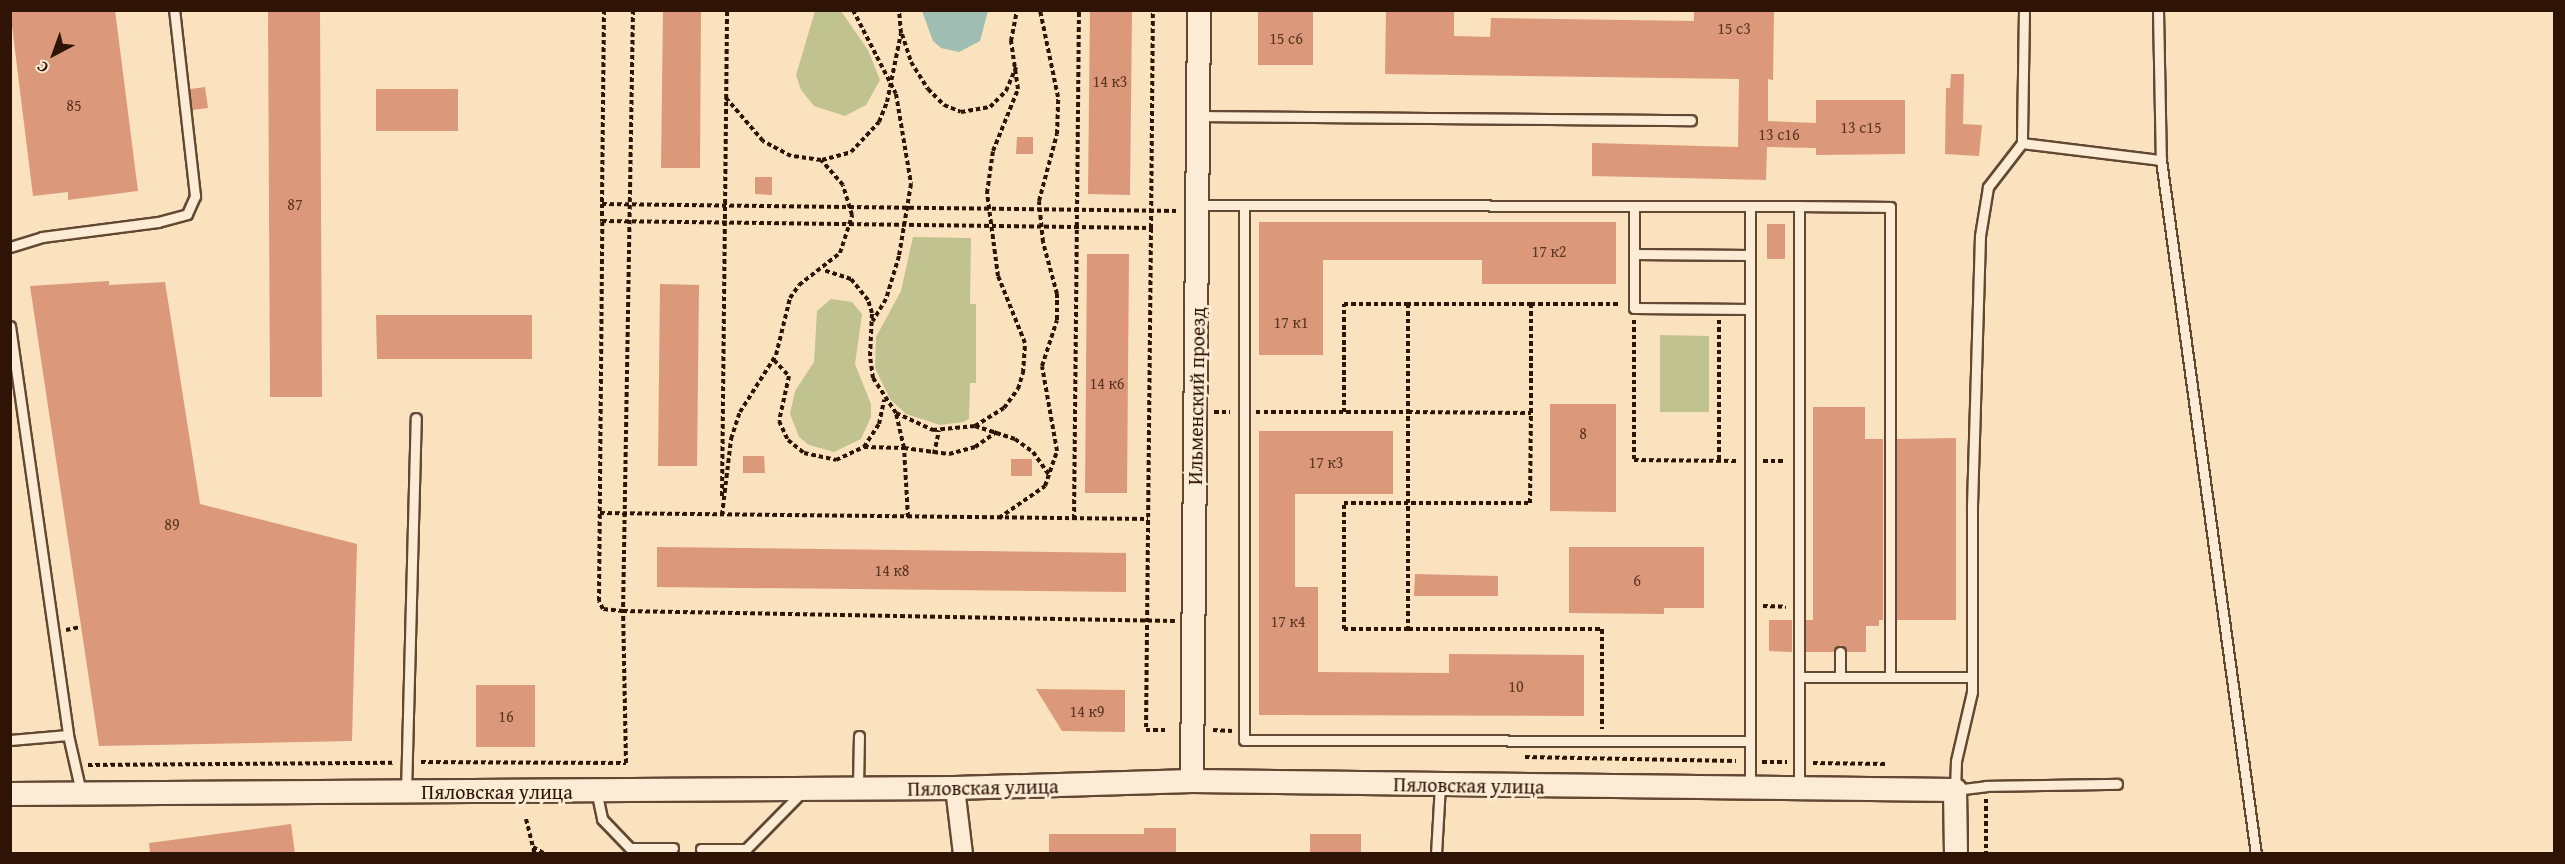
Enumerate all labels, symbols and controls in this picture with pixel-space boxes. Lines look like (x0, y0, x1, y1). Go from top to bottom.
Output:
house number: 15 с3 (1717, 18, 1751, 38)
north arrow (24, 24, 84, 84)
house number: 15 с6 (1269, 28, 1303, 48)
text: С (31, 56, 53, 80)
house number: 14 к3 (1092, 71, 1128, 91)
house number: 85 (66, 95, 82, 115)
house number: 13 с15 (1840, 117, 1882, 137)
house number: 13 с16 (1758, 124, 1800, 144)
house number: 87 (287, 194, 303, 214)
house number: 17 к2 (1531, 241, 1567, 261)
street label: Ильменский проезд (1182, 307, 1210, 485)
house number: 17 к1 (1273, 312, 1309, 332)
house number: 14 к6 (1089, 373, 1125, 393)
house number: 8 (1579, 423, 1587, 443)
house number: 17 к3 (1308, 452, 1344, 472)
house number: 89 (164, 514, 180, 534)
house number: 14 к8 (874, 560, 910, 580)
house number: 6 (1633, 570, 1641, 590)
house number: 17 к4 (1270, 611, 1306, 631)
house number: 10 (1508, 676, 1524, 696)
house number: 14 к9 (1069, 701, 1105, 721)
house number: 16 (498, 706, 514, 726)
street label: Пяловская улица (1393, 772, 1545, 798)
street label: Пяловская улица (907, 774, 1059, 800)
street label: Пяловская улица (421, 779, 573, 803)

